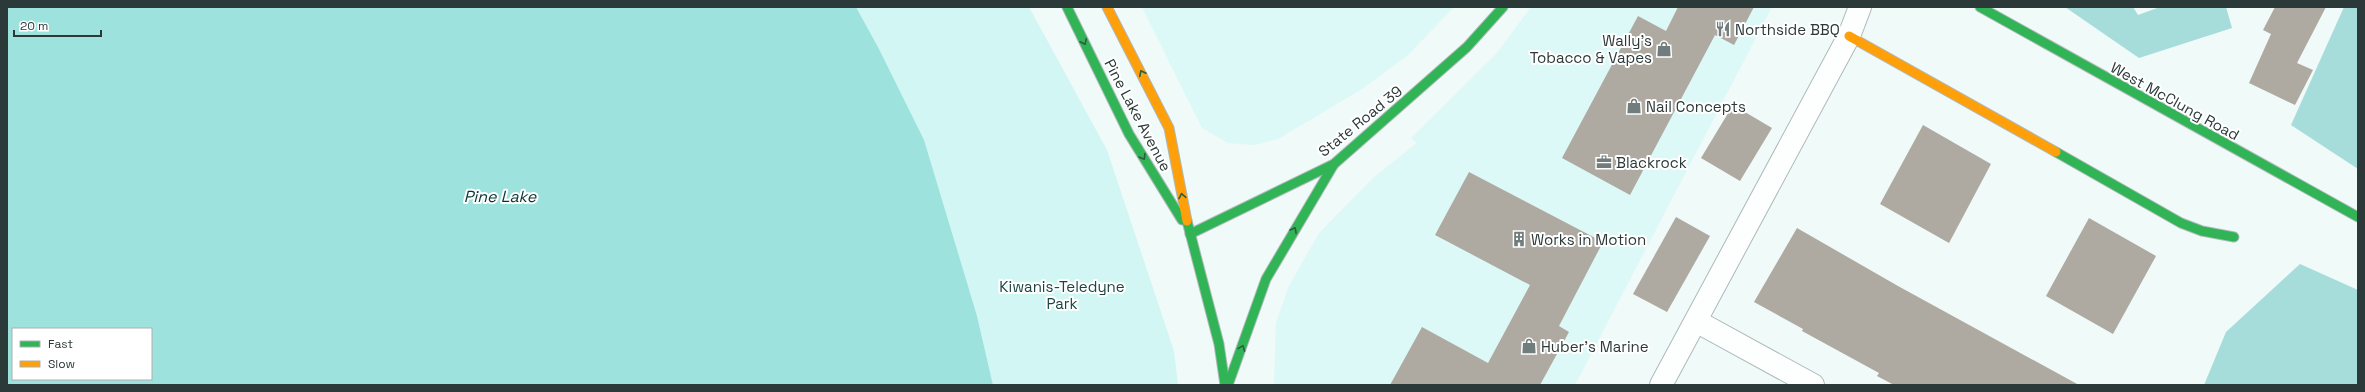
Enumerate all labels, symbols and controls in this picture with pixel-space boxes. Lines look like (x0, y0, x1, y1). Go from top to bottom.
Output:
scale bar (14, 12, 101, 38)
text: 20 m (20, 18, 48, 34)
restaurant icon: Northside BBQ (1714, 20, 1732, 38)
place label: Northside BBQ (1735, 20, 1840, 39)
place label: Wally's Tobacco & Vapes (1530, 31, 1652, 67)
one-way arrow (1079, 38, 1087, 45)
shop icon: Wally's Tobacco & Vapes (1655, 40, 1673, 58)
street label: Pine Lake Avenue (1100, 56, 1176, 175)
street label: West McClung Road (2107, 58, 2243, 144)
one-way arrow (1140, 70, 1147, 77)
street label: State Road 39 (1314, 81, 1406, 161)
shop icon: Nail Concepts (1625, 97, 1643, 115)
place label: Nail Concepts (1646, 97, 1746, 116)
one-way arrow (1139, 153, 1146, 160)
office icon: Blackrock (1595, 153, 1613, 171)
place label: Blackrock (1616, 153, 1687, 172)
water label: Pine Lake (464, 186, 537, 207)
one-way arrow (1179, 192, 1187, 199)
one-way arrow (1289, 227, 1297, 234)
building icon: Works in Motion (1510, 230, 1528, 248)
place label: Works in Motion (1531, 230, 1646, 249)
park label: Kiwanis-Teledyne Park (999, 277, 1125, 313)
legend (12, 328, 152, 380)
text: Fast (48, 336, 73, 352)
shop icon: Huber's Marine (1520, 337, 1538, 355)
place label: Huber's Marine (1541, 337, 1649, 356)
one-way arrow (1237, 345, 1245, 352)
text: Slow (48, 356, 75, 372)

